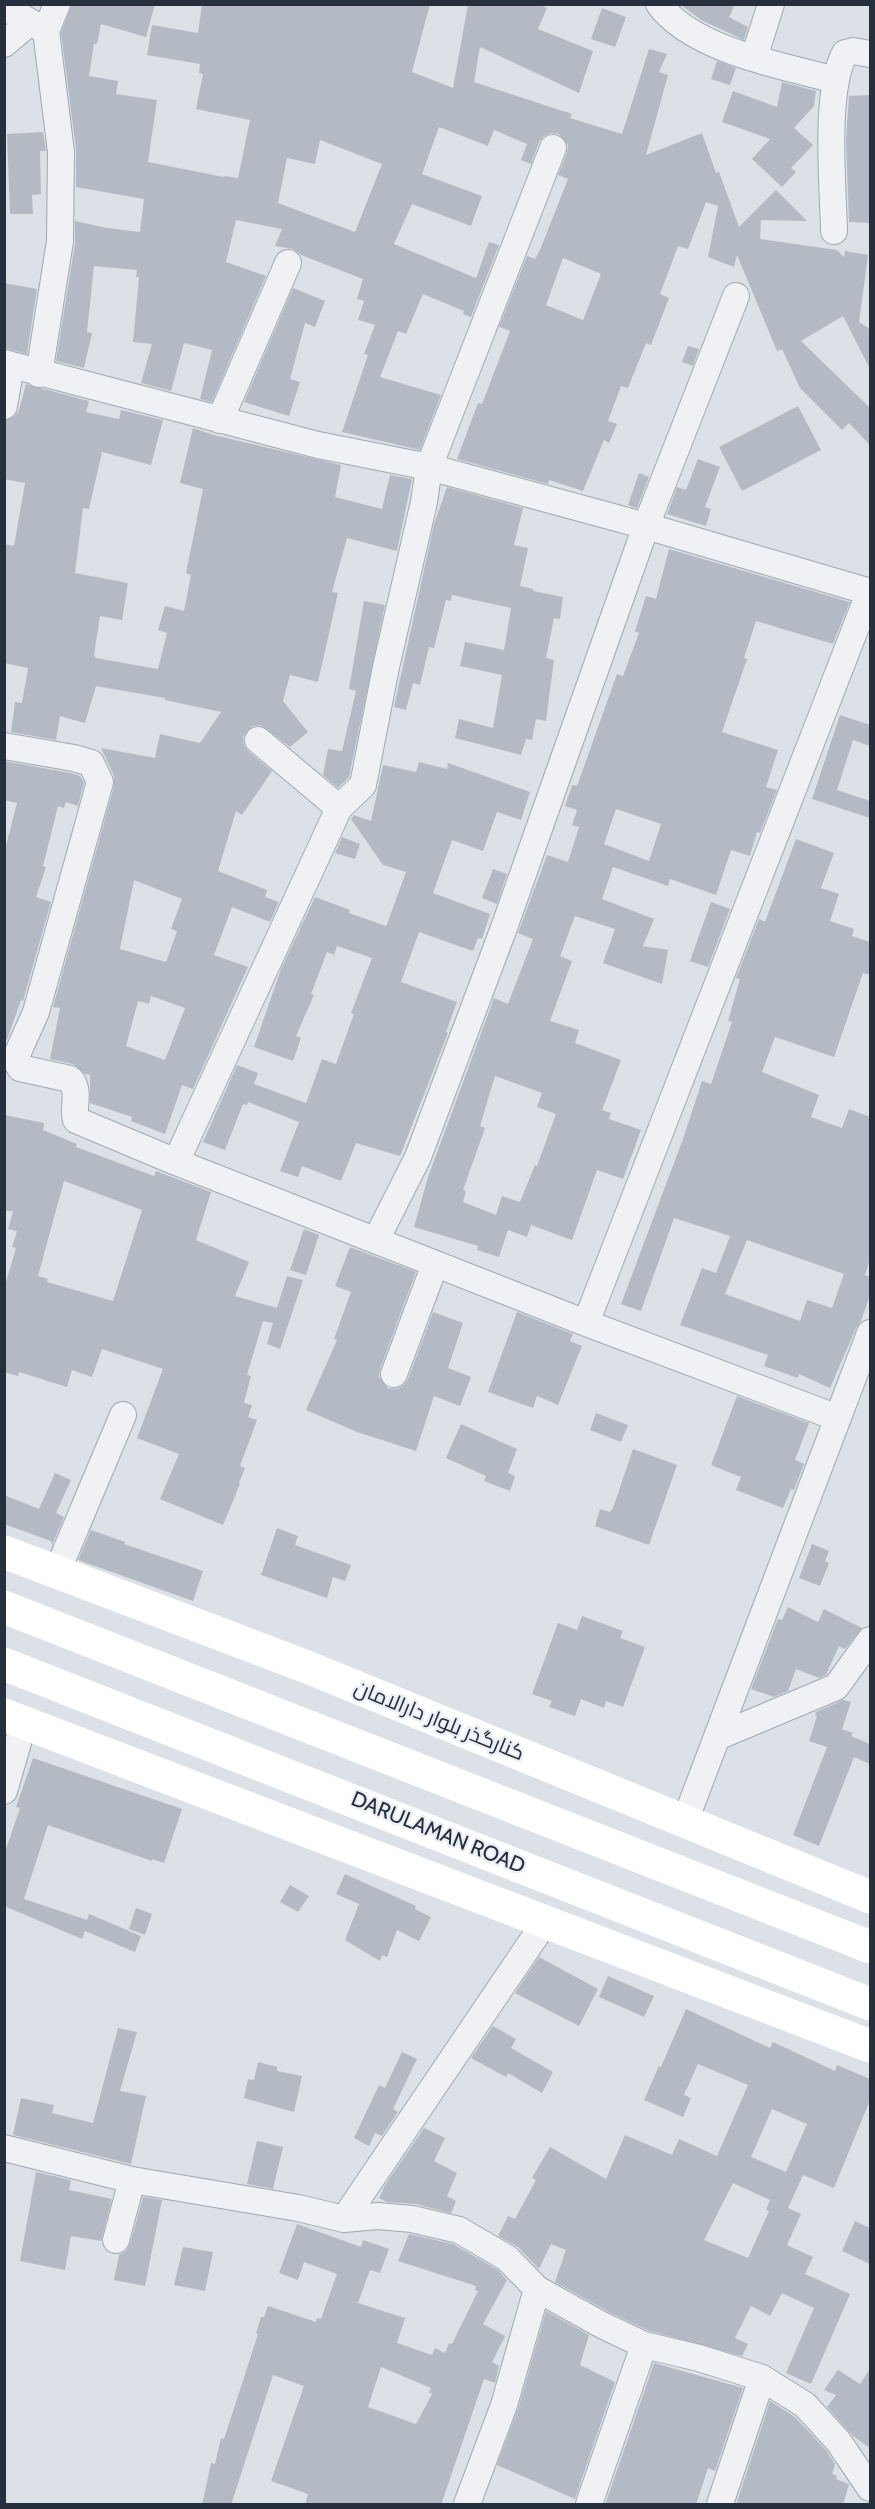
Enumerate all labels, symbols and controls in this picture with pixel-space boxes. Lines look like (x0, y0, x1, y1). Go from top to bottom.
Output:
street label: کنارگذر بلوار دارالامان (350, 1675, 528, 1767)
street label: DARULAMAN ROAD (347, 1787, 529, 1879)

